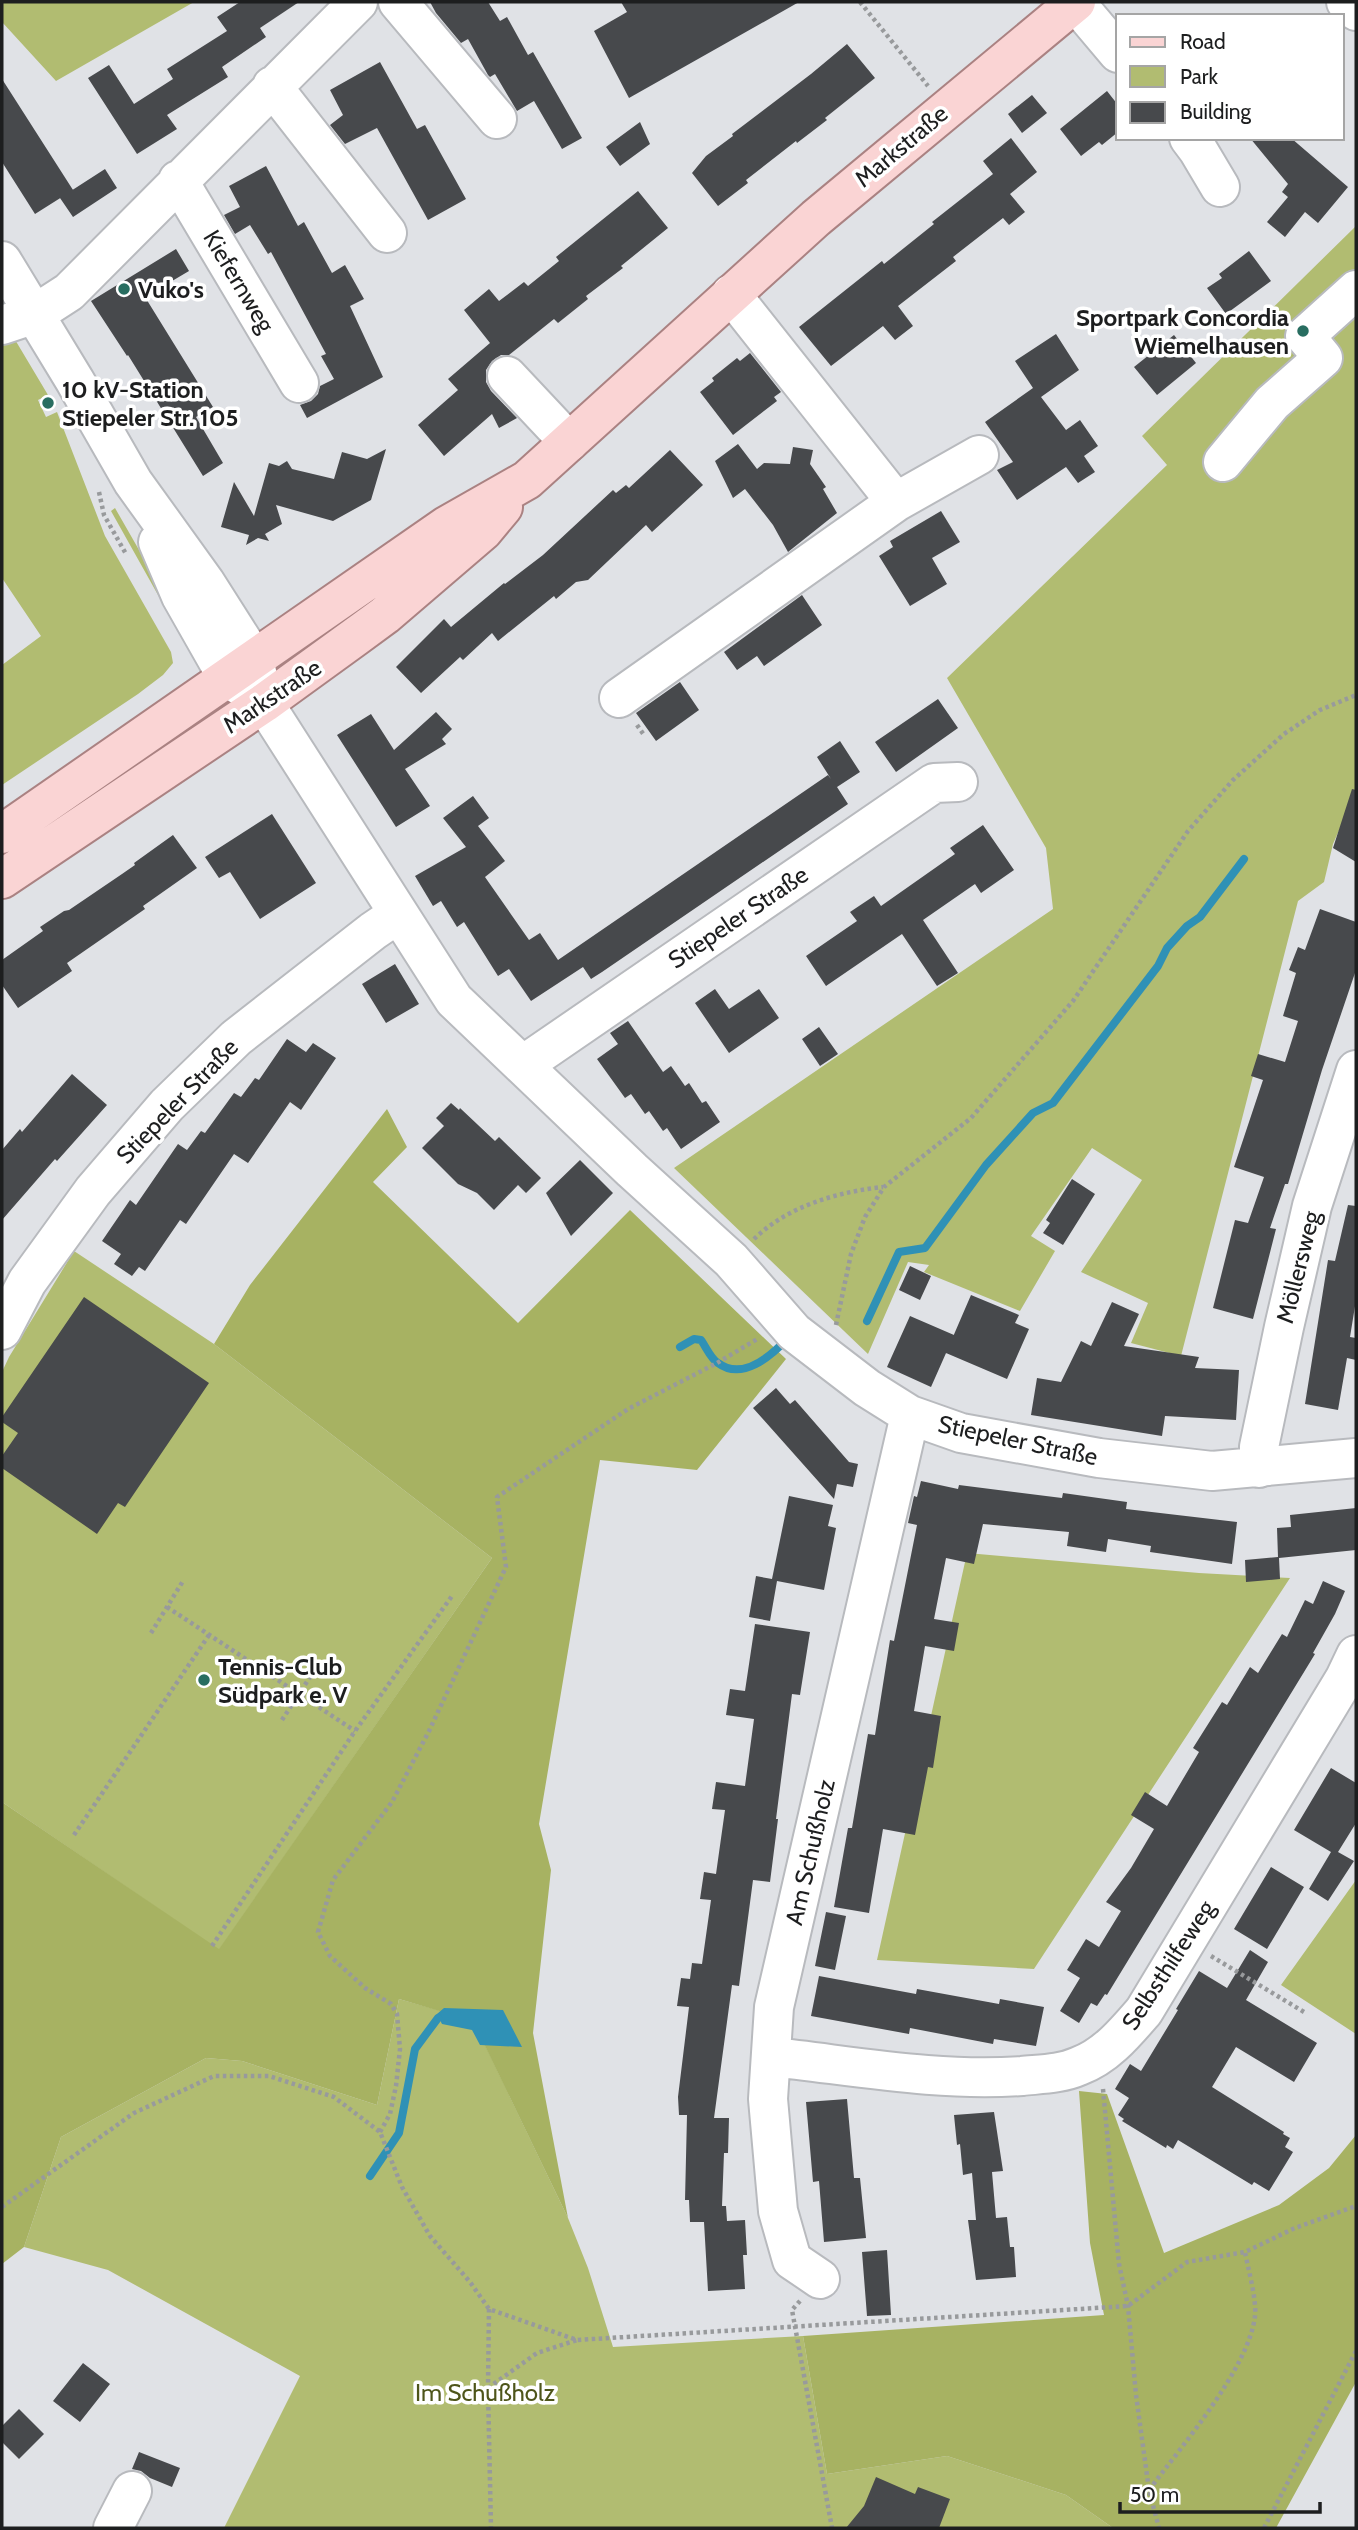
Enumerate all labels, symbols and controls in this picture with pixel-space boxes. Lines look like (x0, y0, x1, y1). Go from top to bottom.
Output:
legend (1116, 14, 1344, 140)
text: Road (1180, 29, 1226, 54)
text: Park (1180, 64, 1218, 89)
street label: Markstraße (849, 99, 953, 193)
text: Building (1180, 99, 1252, 124)
street label: Kiefernweg (197, 225, 281, 338)
place label: Vuko's (138, 275, 204, 304)
marker: Vuko's (116, 281, 132, 297)
place label: Sportpark Concordia Wiemelhausen (1076, 303, 1289, 360)
marker: Sportpark Concordia Wiemelhausen (1295, 323, 1311, 339)
place label: 10 kV-Station Stiepeler Str. 105 (62, 375, 239, 432)
marker: 10 kV-Station Stiepeler Str. 105 (40, 395, 56, 411)
street label: Markstraße (217, 653, 327, 739)
street label: Stiepeler Straße (663, 860, 813, 974)
street label: Stiepeler Straße (110, 1033, 244, 1169)
street label: Möllersweg (1270, 1207, 1326, 1326)
street label: Stiepeler Straße (936, 1409, 1100, 1471)
place label: Tennis-Club Südpark e. V (218, 1652, 347, 1709)
marker: Tennis-Club Südpark e. V (196, 1672, 212, 1688)
street label: Am Schußholz (779, 1776, 841, 1928)
street label: Selbsthilfeweg (1115, 1894, 1221, 2035)
park label: Im Schußholz (415, 2378, 555, 2407)
scale bar (1120, 2470, 1320, 2514)
text: 50 m (1130, 2482, 1179, 2507)

